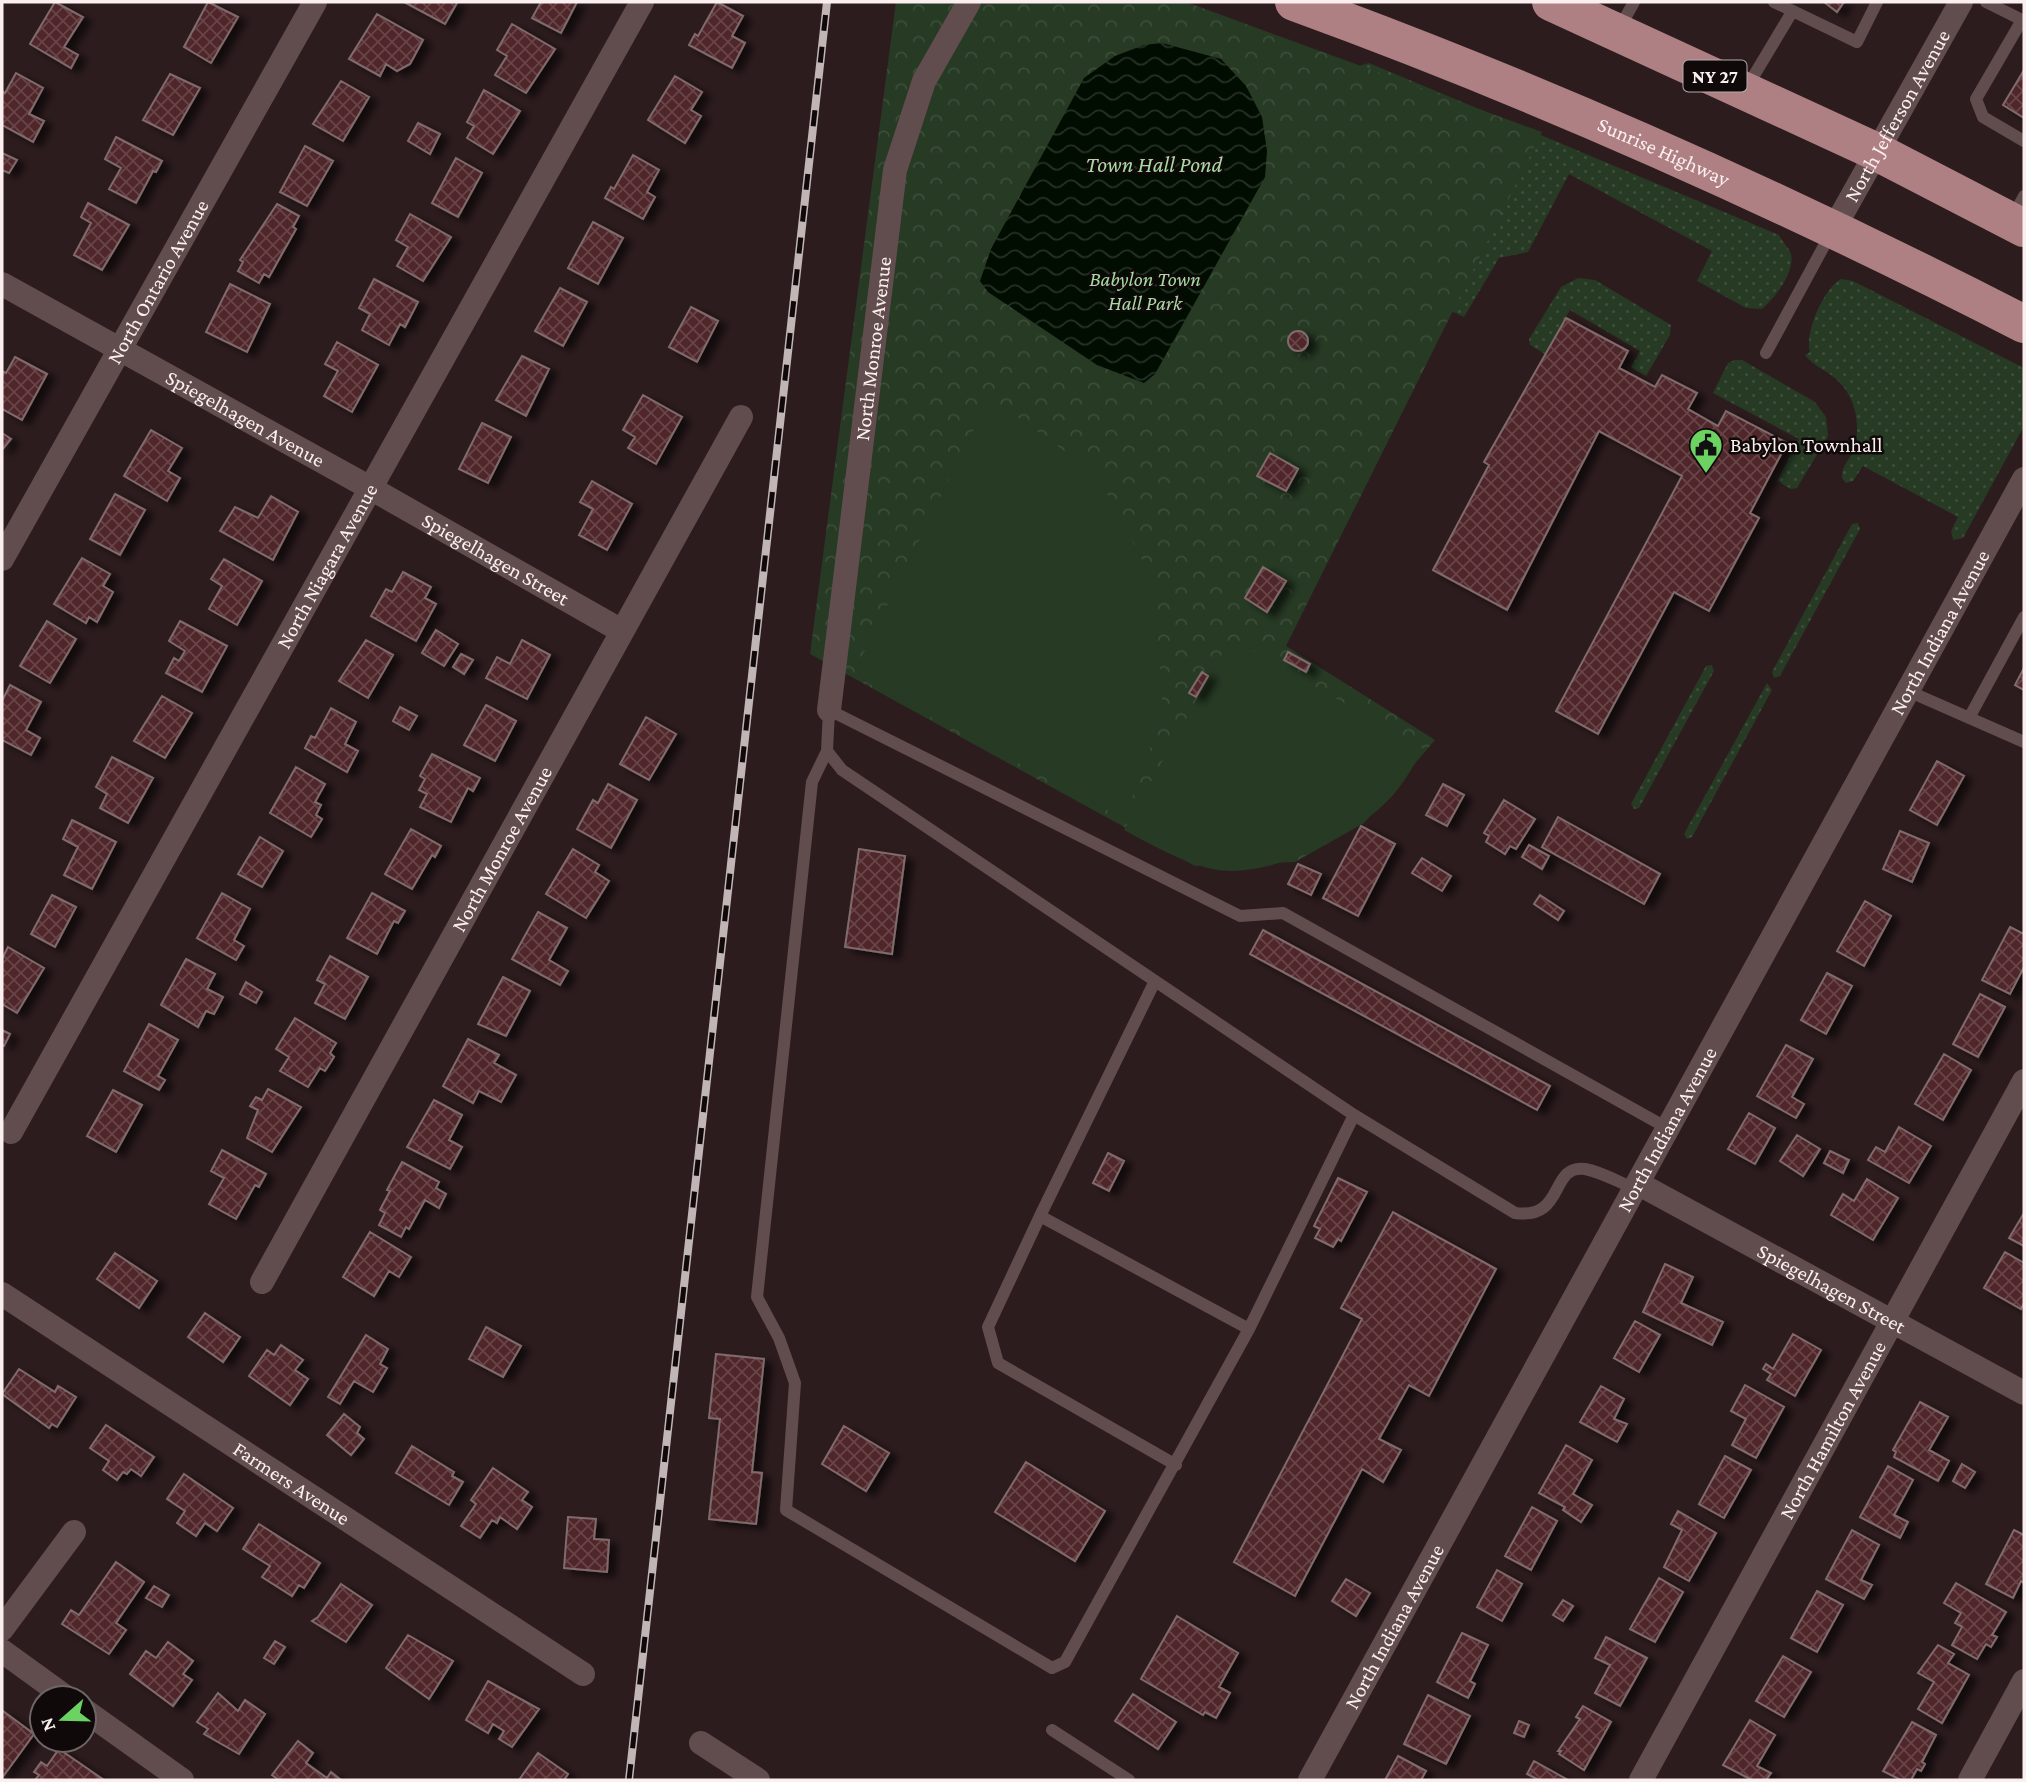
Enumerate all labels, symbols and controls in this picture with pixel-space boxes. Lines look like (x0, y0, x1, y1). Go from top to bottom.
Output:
street label: North Jefferson Avenue (1839, 25, 1955, 206)
road number: NY 27 (1684, 60, 1746, 92)
street label: Sunrise Highway (1594, 112, 1734, 192)
water label: Town Hall Pond (1086, 151, 1224, 177)
street label: North Ontario Avenue (102, 195, 214, 368)
street label: North Monroe Avenue (850, 255, 896, 442)
park label: Babylon Town Hall Park (1089, 267, 1201, 315)
street label: Spiegelhagen Avenue (162, 365, 329, 472)
public building icon: Babylon Townhall (1687, 426, 1725, 475)
place label: Babylon Townhall (1730, 433, 1883, 457)
street label: North Niagara Avenue (271, 480, 383, 653)
street label: Spiegelhagen Street (418, 508, 574, 611)
street label: North Indiana Avenue (1885, 546, 1995, 719)
street label: North Monroe Avenue (446, 762, 557, 936)
street label: North Indiana Avenue (1612, 1043, 1722, 1216)
street label: Spiegelhagen Street (1753, 1239, 1911, 1339)
street label: North Hamilton Avenue (1774, 1337, 1891, 1523)
street label: Farmers Avenue (229, 1437, 354, 1530)
street label: North Indiana Avenue (1339, 1540, 1449, 1713)
north arrow (28, 1684, 98, 1754)
text: N (35, 1715, 60, 1734)

